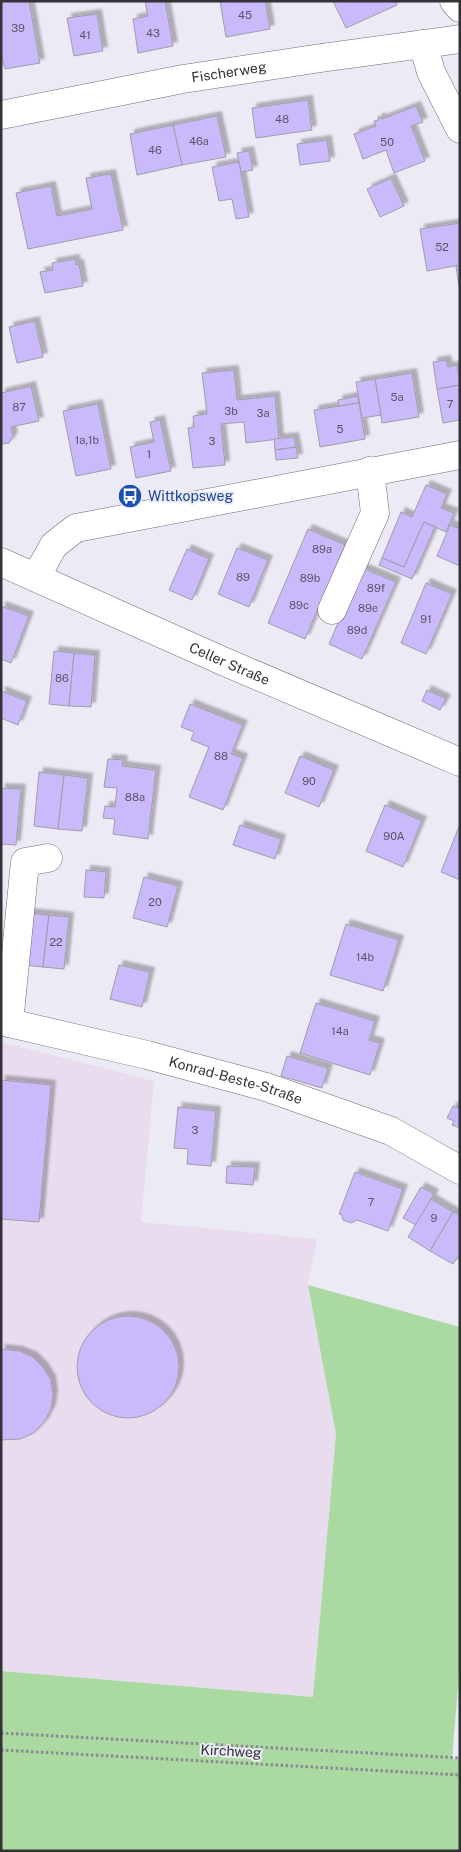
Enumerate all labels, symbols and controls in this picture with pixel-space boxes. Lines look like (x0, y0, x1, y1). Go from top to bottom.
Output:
house number: 45 (238, 9, 252, 21)
house number: 39 (11, 22, 25, 34)
house number: 43 (146, 27, 160, 39)
house number: 41 (79, 29, 91, 41)
street label: Fischerweg (190, 58, 268, 86)
house number: 48 (275, 113, 289, 125)
house number: 46a (189, 135, 209, 147)
house number: 50 (380, 136, 394, 148)
house number: 46 (148, 144, 162, 156)
house number: 52 (435, 241, 449, 253)
house number: 5a (390, 391, 404, 403)
house number: 7 (447, 398, 454, 410)
house number: 87 (12, 401, 26, 413)
house number: 3b (224, 405, 238, 417)
house number: 3a (256, 407, 270, 419)
house number: 5 (336, 423, 344, 435)
house number: 1a,1b (75, 434, 100, 446)
house number: 3 (209, 435, 216, 447)
house number: 1 (147, 448, 151, 460)
bus stop icon: Wittkopsweg (117, 483, 143, 509)
place label: Wittkopsweg (148, 488, 233, 504)
house number: 89a (312, 543, 332, 555)
house number: 89 (236, 571, 250, 583)
house number: 89b (300, 572, 321, 584)
house number: 89f (367, 582, 386, 594)
house number: 89c (289, 599, 309, 611)
house number: 89e (358, 602, 378, 614)
house number: 91 (420, 613, 432, 625)
house number: 89d (347, 624, 367, 636)
street label: Celler Straße (187, 639, 272, 688)
house number: 86 (55, 672, 69, 684)
house number: 88 (214, 750, 228, 762)
house number: 90 (302, 775, 316, 787)
house number: 88a (125, 791, 145, 803)
house number: 90A (383, 830, 405, 842)
house number: 20 (148, 896, 162, 908)
house number: 22 (49, 936, 63, 948)
house number: 14b (356, 951, 374, 963)
house number: 14a (331, 1025, 349, 1037)
street label: Konrad-Beste-Straße (167, 1053, 304, 1107)
house number: 3 (192, 1124, 199, 1136)
house number: 7 (368, 1196, 375, 1208)
house number: 9 (431, 1212, 438, 1224)
street label: Kirchweg (200, 1741, 262, 1761)

